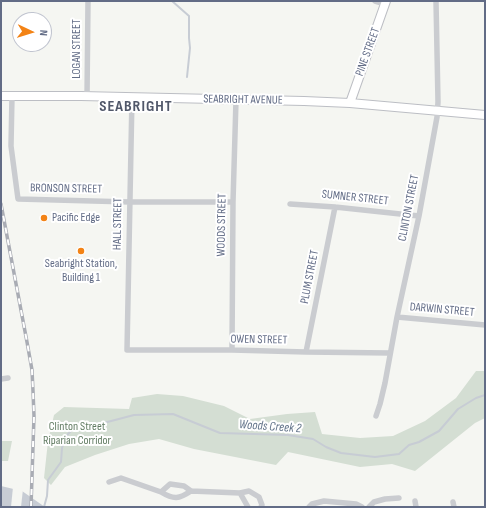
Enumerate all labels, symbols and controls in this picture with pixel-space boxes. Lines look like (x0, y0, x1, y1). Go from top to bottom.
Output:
north arrow (12, 12, 52, 52)
street label: LOGAN STREET (70, 19, 84, 79)
street label: PINE STREET (353, 26, 383, 78)
text: N (37, 29, 50, 36)
street label: SEABRIGHT AVENUE (203, 92, 283, 108)
district label: SEABRIGHT (99, 97, 173, 117)
street label: CLINTON STREET (395, 173, 423, 243)
street label: BRONSON STREET (30, 181, 102, 197)
street label: SUMNER STREET (321, 187, 389, 209)
street label: WOODS STREET (214, 194, 230, 256)
street label: HALL STREET (110, 198, 126, 250)
place label: Pacific Edge (52, 211, 100, 225)
marker: Pacific Edge (39, 213, 49, 223)
marker: Seabright Station, Building 1 (76, 246, 86, 256)
street label: PLUM STREET (298, 249, 322, 305)
place label: Seabright Station, Building 1 (45, 257, 117, 285)
street label: DARWIN STREET (409, 300, 475, 320)
street label: OWEN STREET (230, 332, 288, 348)
water label: Woods Creek 2 (238, 417, 302, 437)
park label: Clinton Street Riparian Corridor (43, 420, 111, 448)

